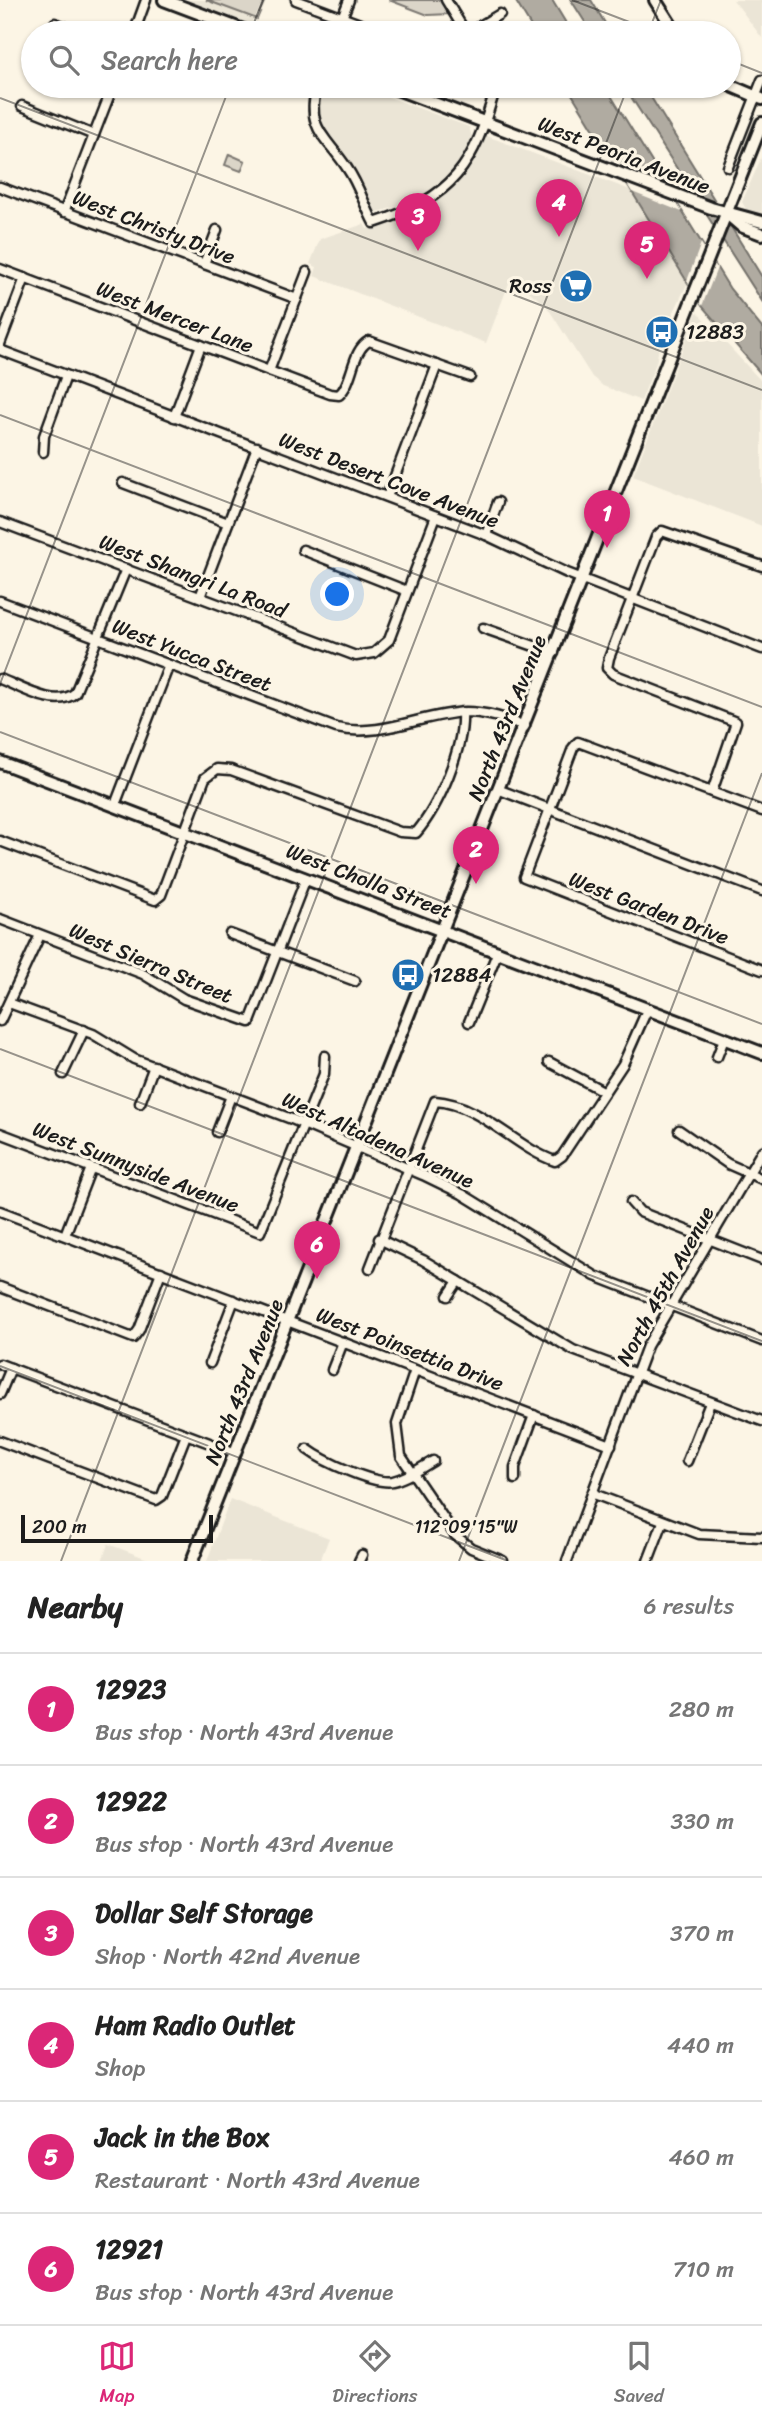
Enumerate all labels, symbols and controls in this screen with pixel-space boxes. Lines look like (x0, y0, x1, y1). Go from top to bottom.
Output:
search box (21, 21, 741, 98)
text: Search here (101, 37, 238, 83)
icon: search (45, 41, 83, 79)
street label: West Peoria Avenue (532, 105, 716, 205)
street label: West Christy Drive (67, 178, 241, 276)
pin: 4 (536, 179, 582, 237)
pin: 3 (395, 193, 441, 251)
pin: 5 (624, 221, 670, 279)
place label: Ross (509, 267, 552, 305)
supermarket icon: Ross (557, 267, 595, 305)
street label: West Mercer Lane (91, 270, 259, 365)
bus stop icon: 12883 (643, 313, 681, 351)
place label: 12883 (686, 313, 744, 351)
street label: West Desert Cove Avenue (273, 420, 505, 540)
pin: 1 (584, 490, 630, 548)
street label: West Shangri La Road (94, 523, 294, 630)
your location (320, 577, 354, 611)
street label: West Yucca Street (106, 607, 278, 703)
street label: North 43rd Avenue (456, 629, 558, 807)
pin: 2 (453, 826, 499, 884)
street label: West Cholla Street (280, 832, 458, 930)
street label: West Garden Drive (563, 860, 735, 956)
street label: West Sierra Street (63, 911, 239, 1015)
bus stop icon: 12884 (389, 956, 427, 994)
place label: 12884 (432, 956, 492, 994)
street label: West Altadena Avenue (276, 1081, 480, 1199)
street label: West Sunnyside Avenue (27, 1110, 245, 1224)
street label: North 45th Avenue (605, 1199, 725, 1373)
pin: 6 (294, 1221, 340, 1279)
street label: North 43rd Avenue (193, 1293, 295, 1471)
street label: West Poinsettia Drive (310, 1296, 510, 1402)
text: 200 m (32, 1510, 87, 1543)
text: 112°09'15"W (415, 1511, 518, 1543)
scale bar (21, 1512, 214, 1544)
text: Nearby (28, 1580, 123, 1634)
text: 6 results (644, 1586, 734, 1627)
text: 12923 (95, 1666, 166, 1712)
text: 1 (46, 1689, 56, 1730)
text: 280 m (669, 1689, 734, 1730)
text: Bus stop · North 43rd Avenue (95, 1712, 393, 1753)
text: 12922 (95, 1778, 167, 1824)
text: 2 (44, 1801, 58, 1842)
text: 330 m (671, 1801, 734, 1842)
text: Bus stop · North 43rd Avenue (95, 1824, 393, 1865)
text: Dollar Self Storage (95, 1890, 313, 1936)
text: 3 (45, 1913, 57, 1954)
text: 370 m (670, 1913, 734, 1954)
text: Shop · North 42nd Avenue (95, 1936, 360, 1977)
text: Ham Radio Outlet (95, 2002, 295, 2048)
text: 4 (44, 2025, 58, 2066)
text: 440 m (667, 2025, 734, 2066)
text: Shop (95, 2048, 145, 2089)
text: Jack in the Box (95, 2114, 269, 2160)
text: 5 (44, 2137, 58, 2178)
text: 460 m (668, 2137, 734, 2178)
text: Restaurant · North 43rd Avenue (95, 2160, 420, 2201)
text: 12921 (95, 2226, 163, 2272)
text: 6 (44, 2249, 58, 2290)
text: 710 m (673, 2249, 734, 2290)
text: Bus stop · North 43rd Avenue (95, 2272, 393, 2313)
tab: Map (98, 2337, 136, 2412)
tab: Directions (332, 2337, 418, 2412)
tab: Saved (614, 2337, 664, 2412)

